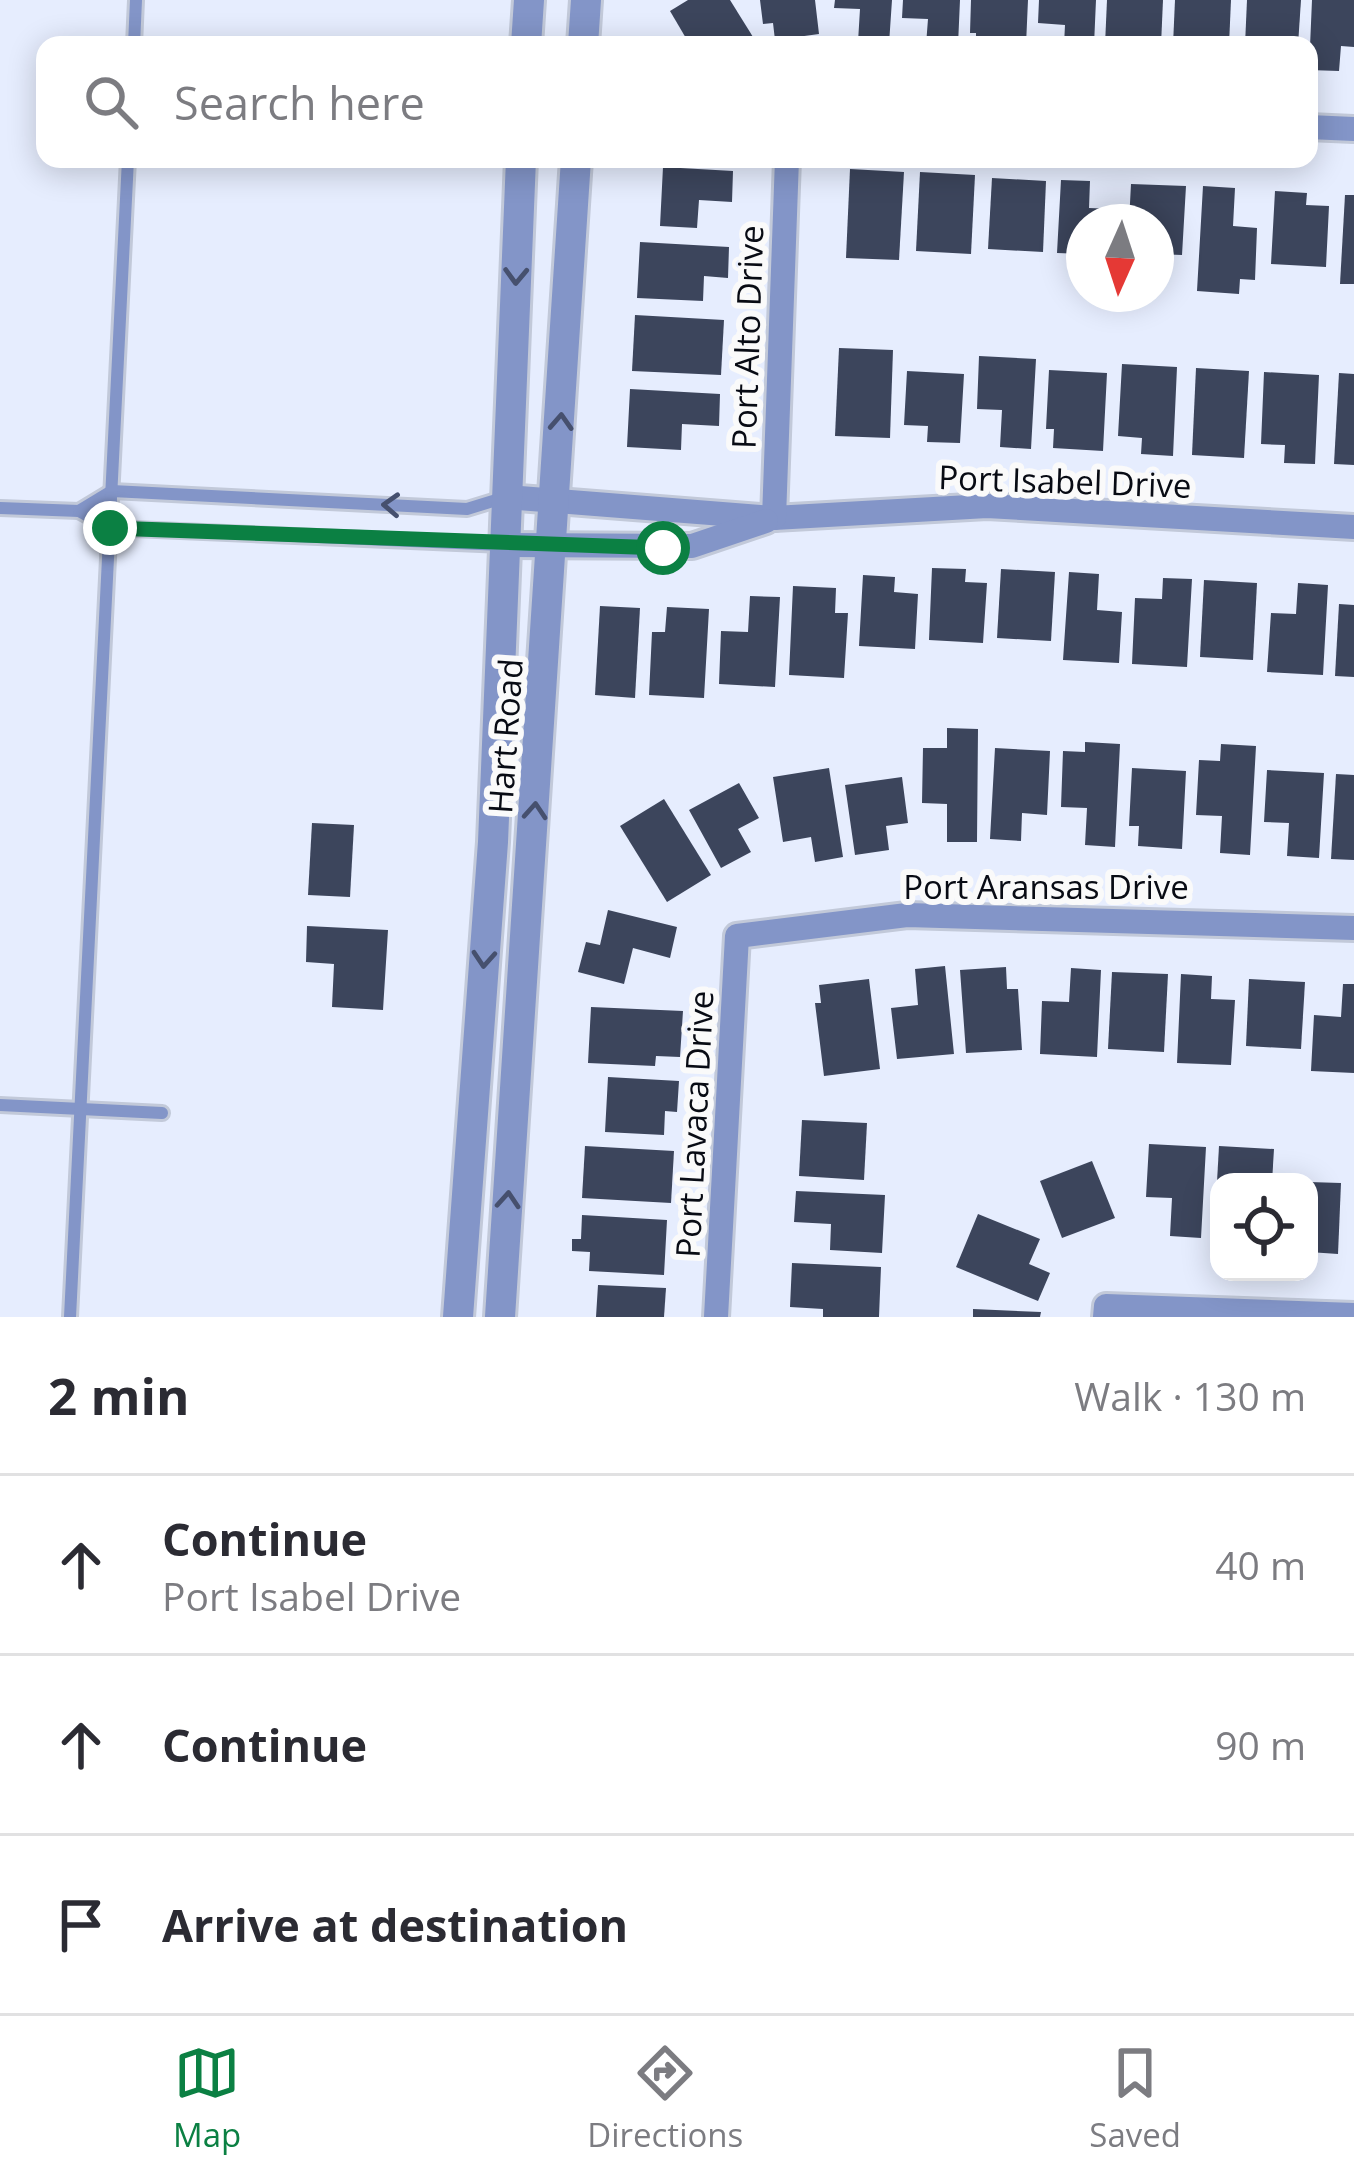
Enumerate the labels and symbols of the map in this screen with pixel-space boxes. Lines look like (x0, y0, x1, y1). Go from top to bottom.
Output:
north arrow (1066, 204, 1174, 312)
street label: Port Alto Drive (721, 224, 773, 450)
one-way arrow (503, 267, 529, 286)
one-way arrow (548, 412, 574, 431)
street label: Port Isabel Drive (938, 454, 1192, 508)
one-way arrow (381, 492, 400, 518)
route end (83, 501, 137, 555)
route start (636, 521, 690, 575)
street label: Hart Road (477, 657, 533, 815)
one-way arrow (522, 801, 548, 820)
street label: Port Aransas Drive (903, 864, 1189, 909)
one-way arrow (471, 950, 497, 969)
street label: Port Lavaca Drive (665, 989, 723, 1259)
one-way arrow (495, 1190, 521, 1209)

